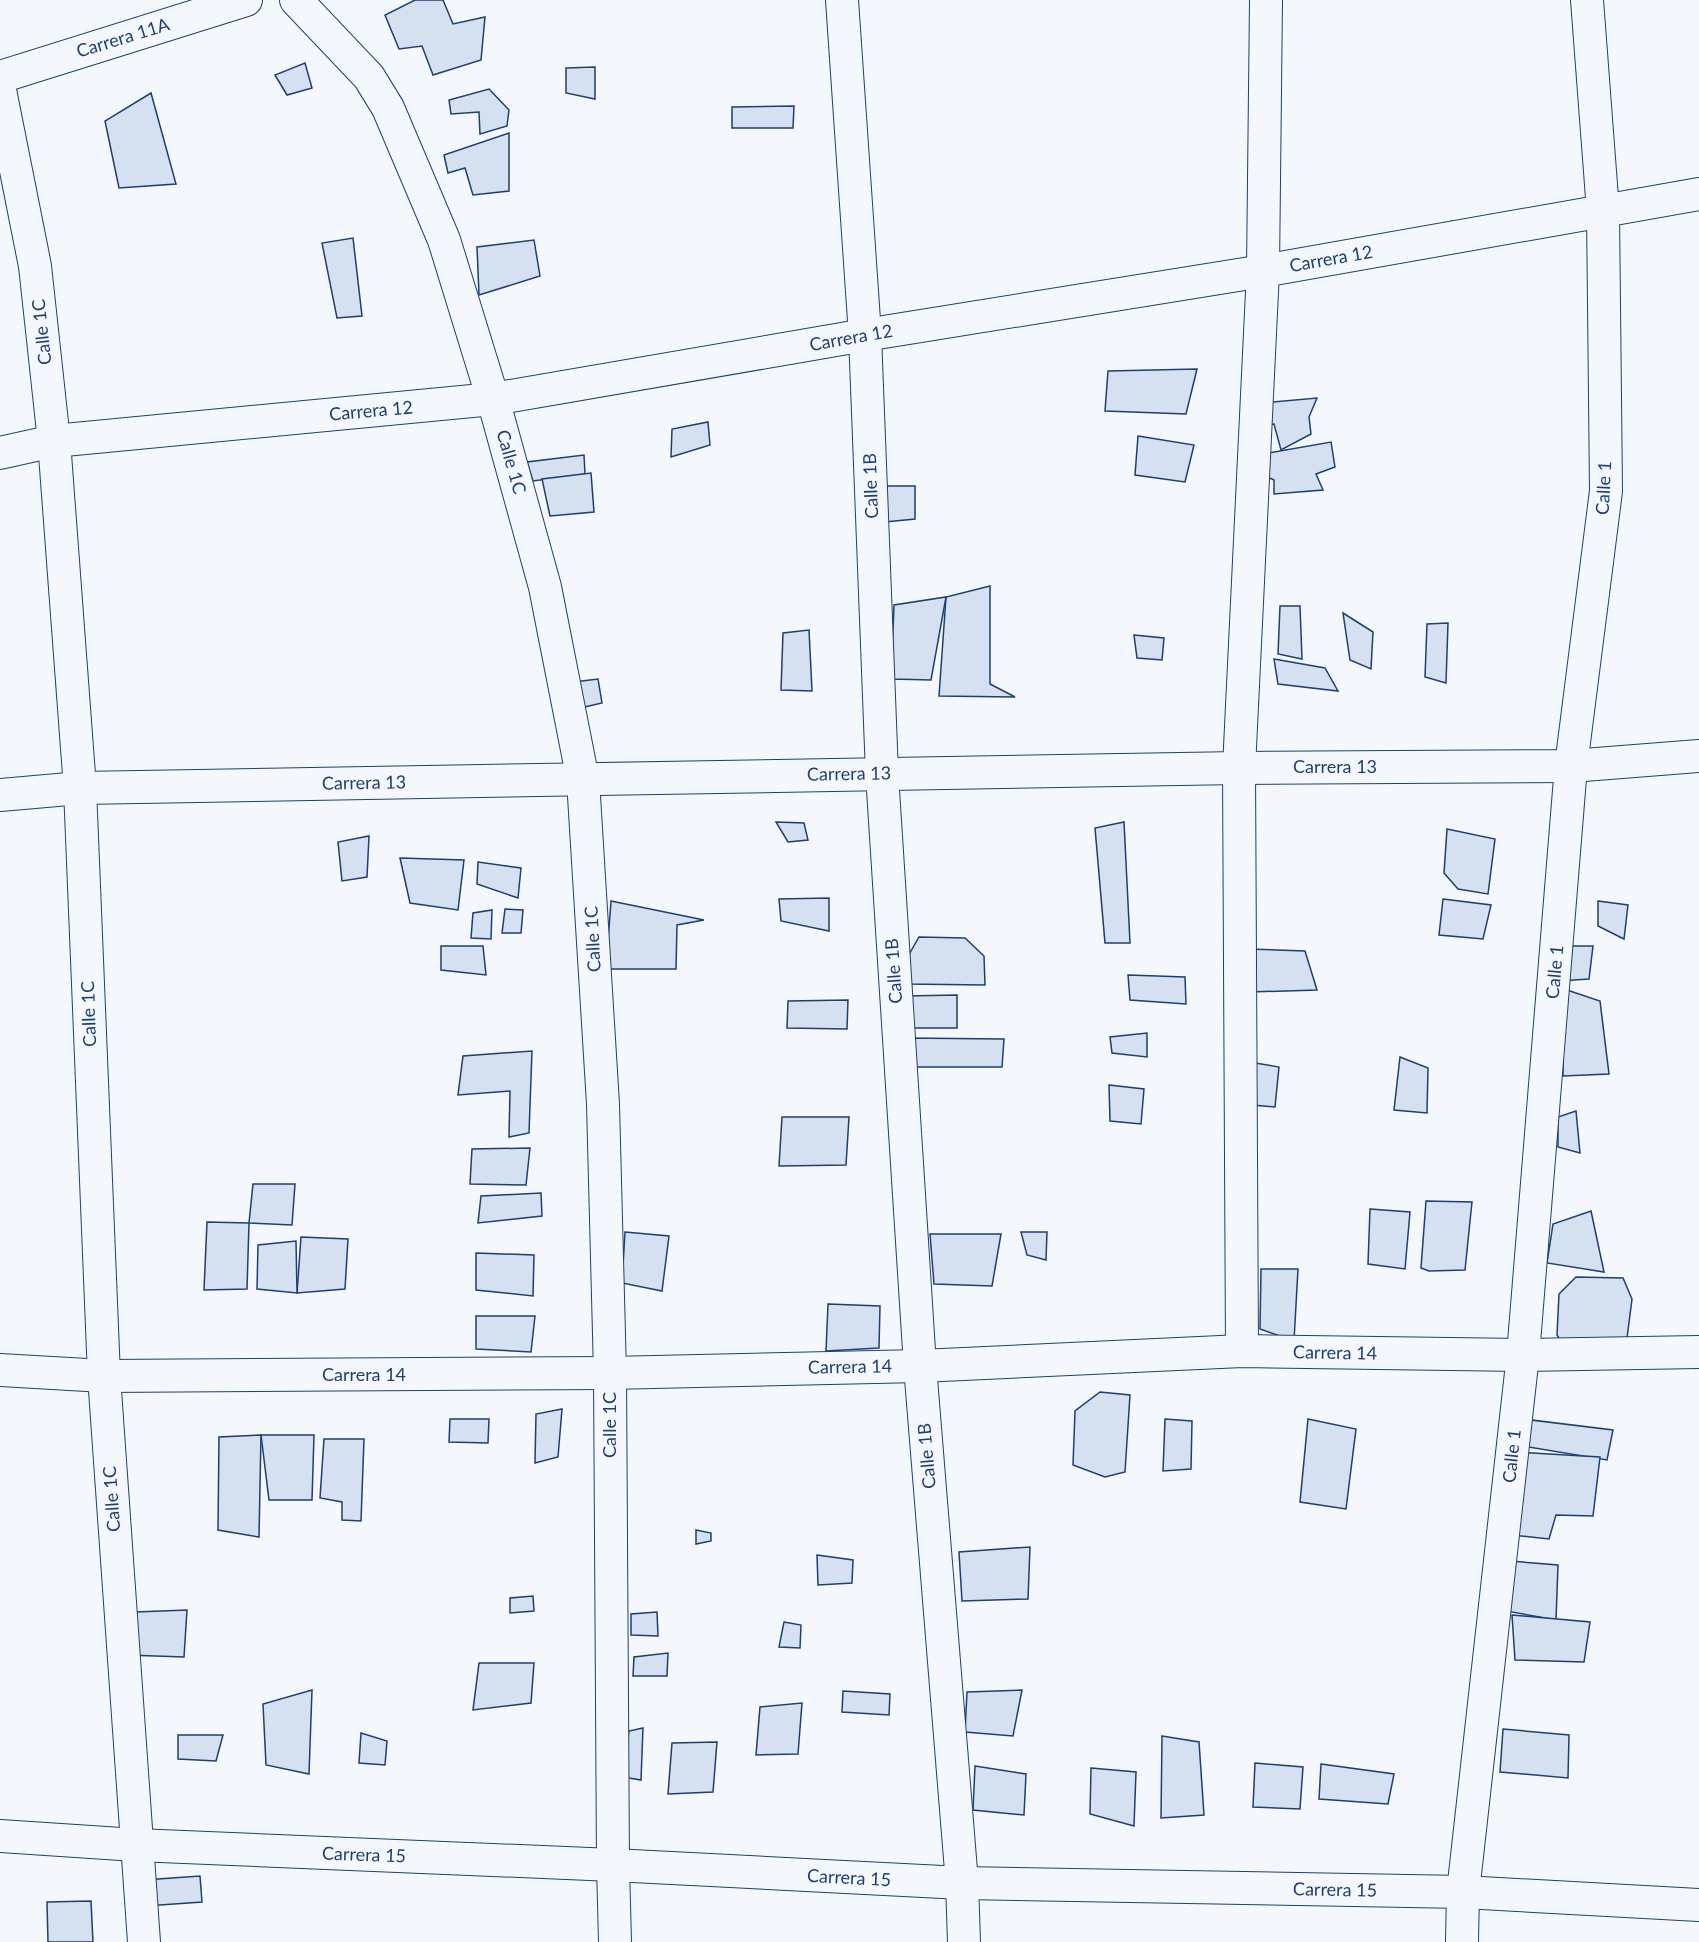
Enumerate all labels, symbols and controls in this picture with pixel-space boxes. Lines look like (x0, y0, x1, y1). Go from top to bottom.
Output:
street label: Carrera 11A (73, 12, 173, 62)
street label: Carrera 12 (1288, 240, 1374, 276)
street label: Calle 1C (27, 298, 55, 366)
street label: Carrera 12 (808, 319, 894, 355)
street label: Carrera 12 (328, 395, 414, 425)
street label: Calle 1C (492, 427, 532, 497)
street label: Calle 1B (858, 453, 882, 519)
street label: Calle 1 (1591, 460, 1615, 516)
street label: Carrera 13 (1293, 755, 1377, 777)
street label: Carrera 13 (807, 761, 891, 785)
street label: Carrera 13 (322, 770, 406, 794)
street label: Calle 1C (579, 905, 605, 973)
street label: Calle 1B (880, 938, 906, 1005)
street label: Calle 1 (1541, 944, 1567, 1000)
street label: Calle 1C (76, 981, 100, 1047)
street label: Carrera 14 (1293, 1340, 1377, 1364)
street label: Carrera 14 (808, 1354, 892, 1378)
street label: Carrera 14 (322, 1363, 406, 1385)
street label: Calle 1C (598, 1392, 620, 1458)
street label: Calle 1B (912, 1422, 940, 1490)
street label: Calle 1 (1497, 1428, 1525, 1484)
street label: Calle 1C (98, 1465, 124, 1533)
street label: Carrera 15 (322, 1842, 406, 1866)
street label: Carrera 15 (807, 1864, 892, 1890)
street label: Carrera 15 (1293, 1877, 1377, 1901)

